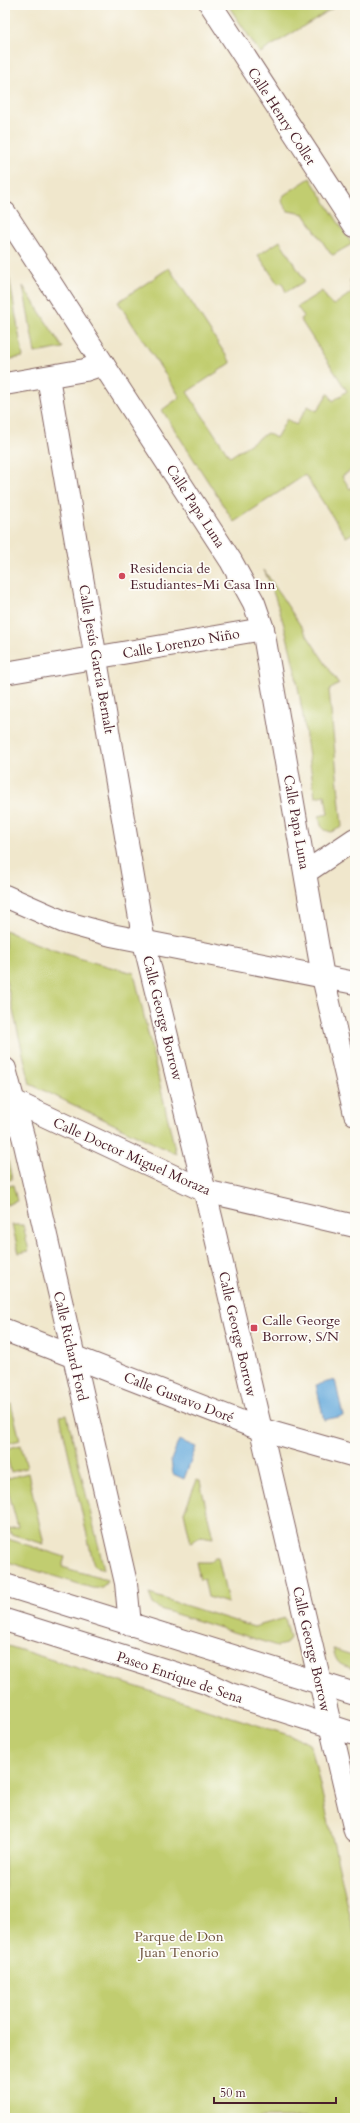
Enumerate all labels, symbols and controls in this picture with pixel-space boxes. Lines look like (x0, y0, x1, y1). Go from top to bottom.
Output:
street label: Calle Henry Collet (243, 64, 320, 169)
street label: Calle Papa Luna (162, 461, 230, 552)
place label: Residencia de Estudiantes-Mi Casa Inn (130, 559, 275, 594)
marker: Residencia de Estudiantes-Mi Casa Inn (117, 571, 127, 581)
street label: Calle Jesús García Bernalt (74, 583, 119, 736)
street label: Calle Lorenzo Niño (121, 624, 241, 663)
street label: Calle Papa Luna (279, 773, 314, 871)
street label: Calle George Borrow (138, 954, 187, 1083)
street label: Calle Doctor Miguel Moraza (50, 1113, 214, 1200)
street label: Calle George Borrow (214, 1270, 261, 1399)
street label: Calle Richard Ford (49, 1289, 93, 1403)
place label: Calle George Borrow, S/N (262, 1311, 340, 1346)
marker: Calle George Borrow, S/N (249, 1323, 259, 1333)
street label: Calle Gustavo Doré (121, 1368, 237, 1427)
street label: Calle George Borrow (288, 1585, 335, 1714)
street label: Paseo Enrique de Sena (114, 1647, 246, 1708)
park label: Parque de Don Juan Tenorio (134, 1927, 224, 1962)
scale bar (214, 2079, 336, 2105)
text: 50 m (220, 2085, 247, 2101)

